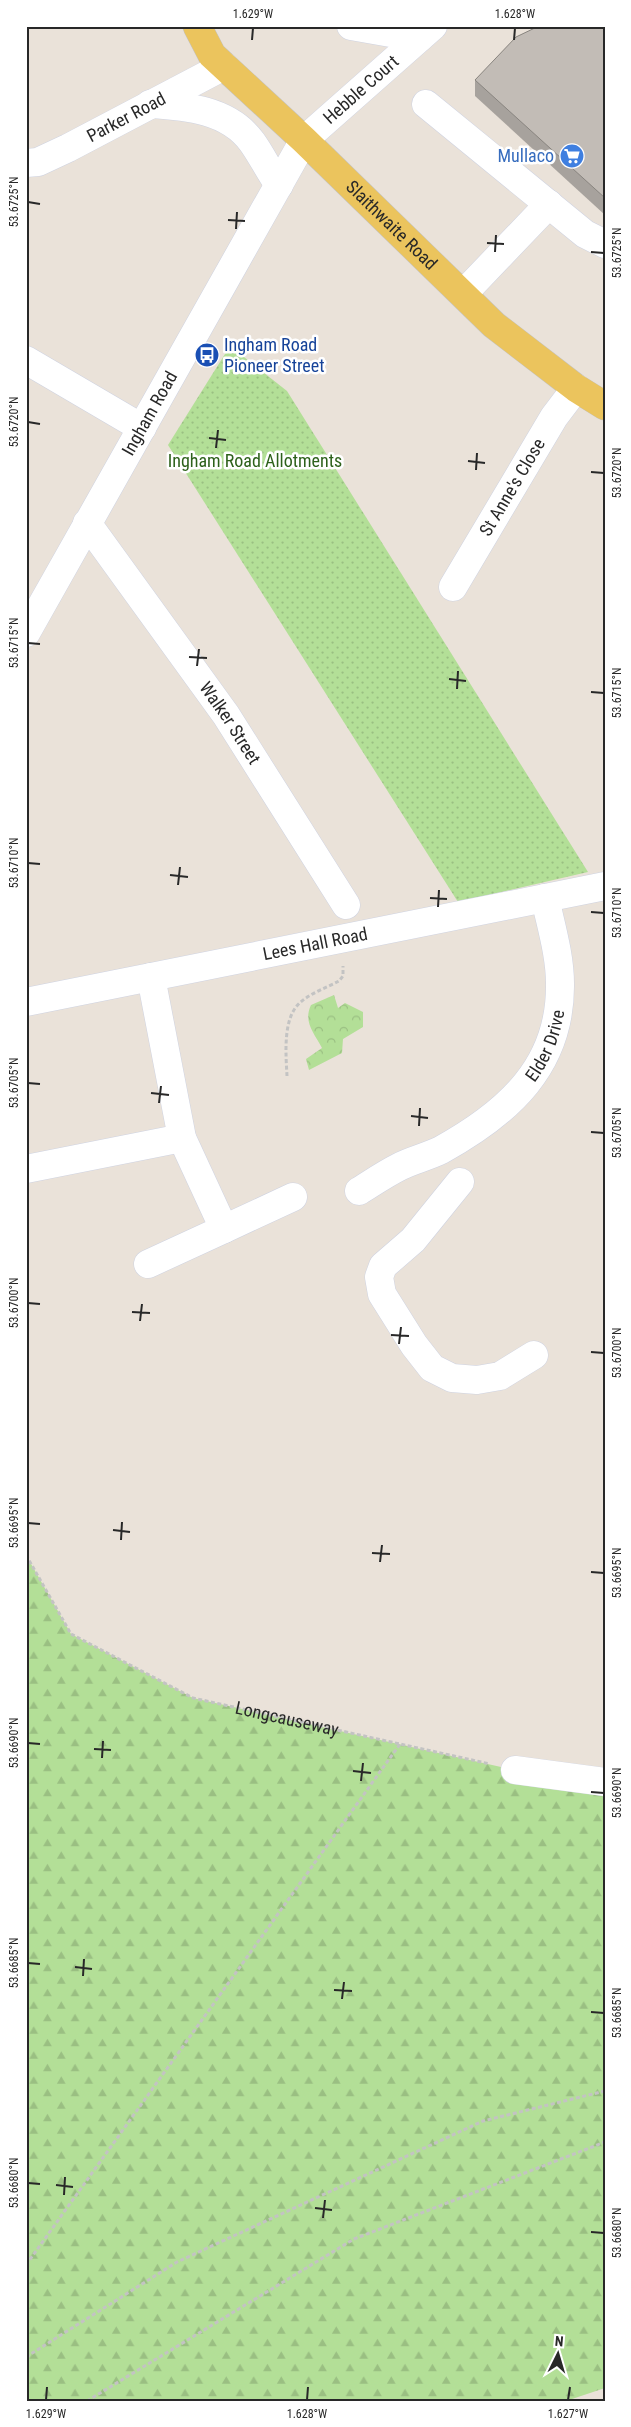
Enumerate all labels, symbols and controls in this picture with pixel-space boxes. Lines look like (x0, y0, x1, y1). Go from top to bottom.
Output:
text: 1.629°W (233, 7, 273, 21)
text: 1.628°W (495, 7, 535, 21)
street label: Hebble Court (319, 51, 403, 128)
street label: Parker Road (83, 88, 169, 146)
supermarket icon: Mullaco (559, 143, 585, 169)
place label: Mullaco (497, 145, 554, 166)
street label: Slaithwaite Road (342, 176, 442, 274)
text: 53.6725°N (7, 177, 21, 227)
text: 53.6725°N (610, 228, 624, 278)
place label: Ingham Road Pioneer Street (224, 334, 325, 376)
bus stop icon: Ingham Road Pioneer Street (194, 342, 220, 368)
street label: Ingham Road (117, 367, 181, 459)
text: 53.6720°N (7, 397, 21, 447)
street label: St Anne's Close (475, 434, 549, 540)
text: 53.6720°N (610, 448, 624, 498)
park label: Ingham Road Allotments (168, 450, 342, 471)
text: 53.6715°N (7, 618, 21, 668)
text: 53.6715°N (610, 668, 624, 718)
street label: Walker Street (195, 678, 265, 768)
text: 53.6710°N (7, 838, 21, 888)
text: 53.6710°N (610, 888, 624, 938)
street label: Lees Hall Road (261, 923, 369, 964)
street label: Elder Drive (521, 1008, 568, 1085)
text: 53.6705°N (7, 1058, 21, 1108)
text: 53.6705°N (610, 1108, 624, 1158)
text: 53.6700°N (7, 1278, 21, 1328)
text: 53.6700°N (610, 1328, 624, 1378)
text: 53.6695°N (7, 1498, 21, 1548)
text: 53.6695°N (610, 1548, 624, 1598)
street label: Longcauseway (233, 1697, 341, 1740)
text: 53.6690°N (7, 1718, 21, 1768)
text: 53.6690°N (610, 1768, 624, 1818)
text: 53.6685°N (7, 1938, 21, 1988)
text: 53.6685°N (610, 1988, 624, 2038)
text: 53.6680°N (7, 2158, 21, 2208)
text: 53.6680°N (610, 2208, 624, 2258)
north arrow (534, 2330, 584, 2380)
text: N (554, 2333, 564, 2349)
text: 1.629°W (26, 2407, 66, 2421)
text: 1.628°W (287, 2407, 327, 2421)
text: 1.627°W (548, 2407, 588, 2421)

